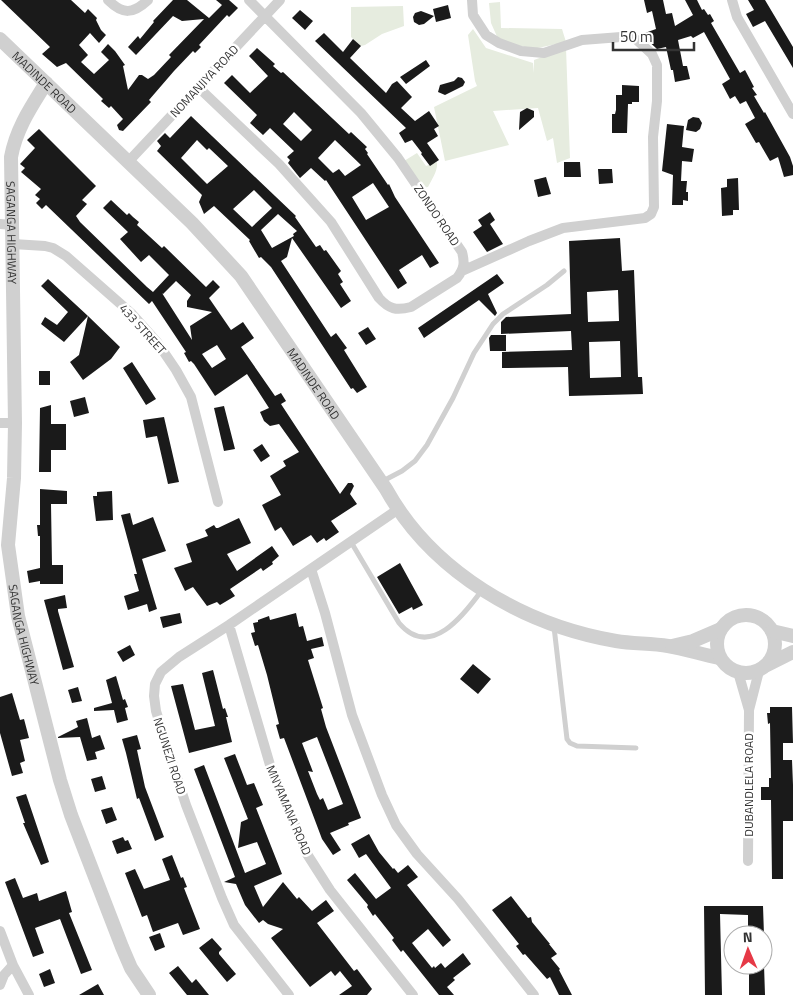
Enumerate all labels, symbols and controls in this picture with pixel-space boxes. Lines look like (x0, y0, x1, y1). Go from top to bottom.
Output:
scale bar (613, 20, 694, 52)
text: 50 m (620, 25, 653, 48)
street label: NOMANJIYA ROAD (165, 40, 243, 122)
street label: MADINDE ROAD (8, 46, 82, 118)
street label: ZONDO ROAD (409, 180, 465, 250)
street label: SAGANGA HIGHWAY (2, 181, 22, 285)
street label: 433 STREET (115, 299, 171, 359)
street label: MADINDE ROAD (283, 344, 345, 423)
street label: SAGANGA HIGHWAY (4, 583, 45, 688)
street label: NGUNEZI ROAD (149, 715, 191, 797)
street label: DUBANDLELA ROAD (739, 733, 758, 837)
street label: MNYAMANA ROAD (261, 762, 317, 858)
north arrow (723, 925, 773, 975)
text: N (742, 926, 753, 947)

